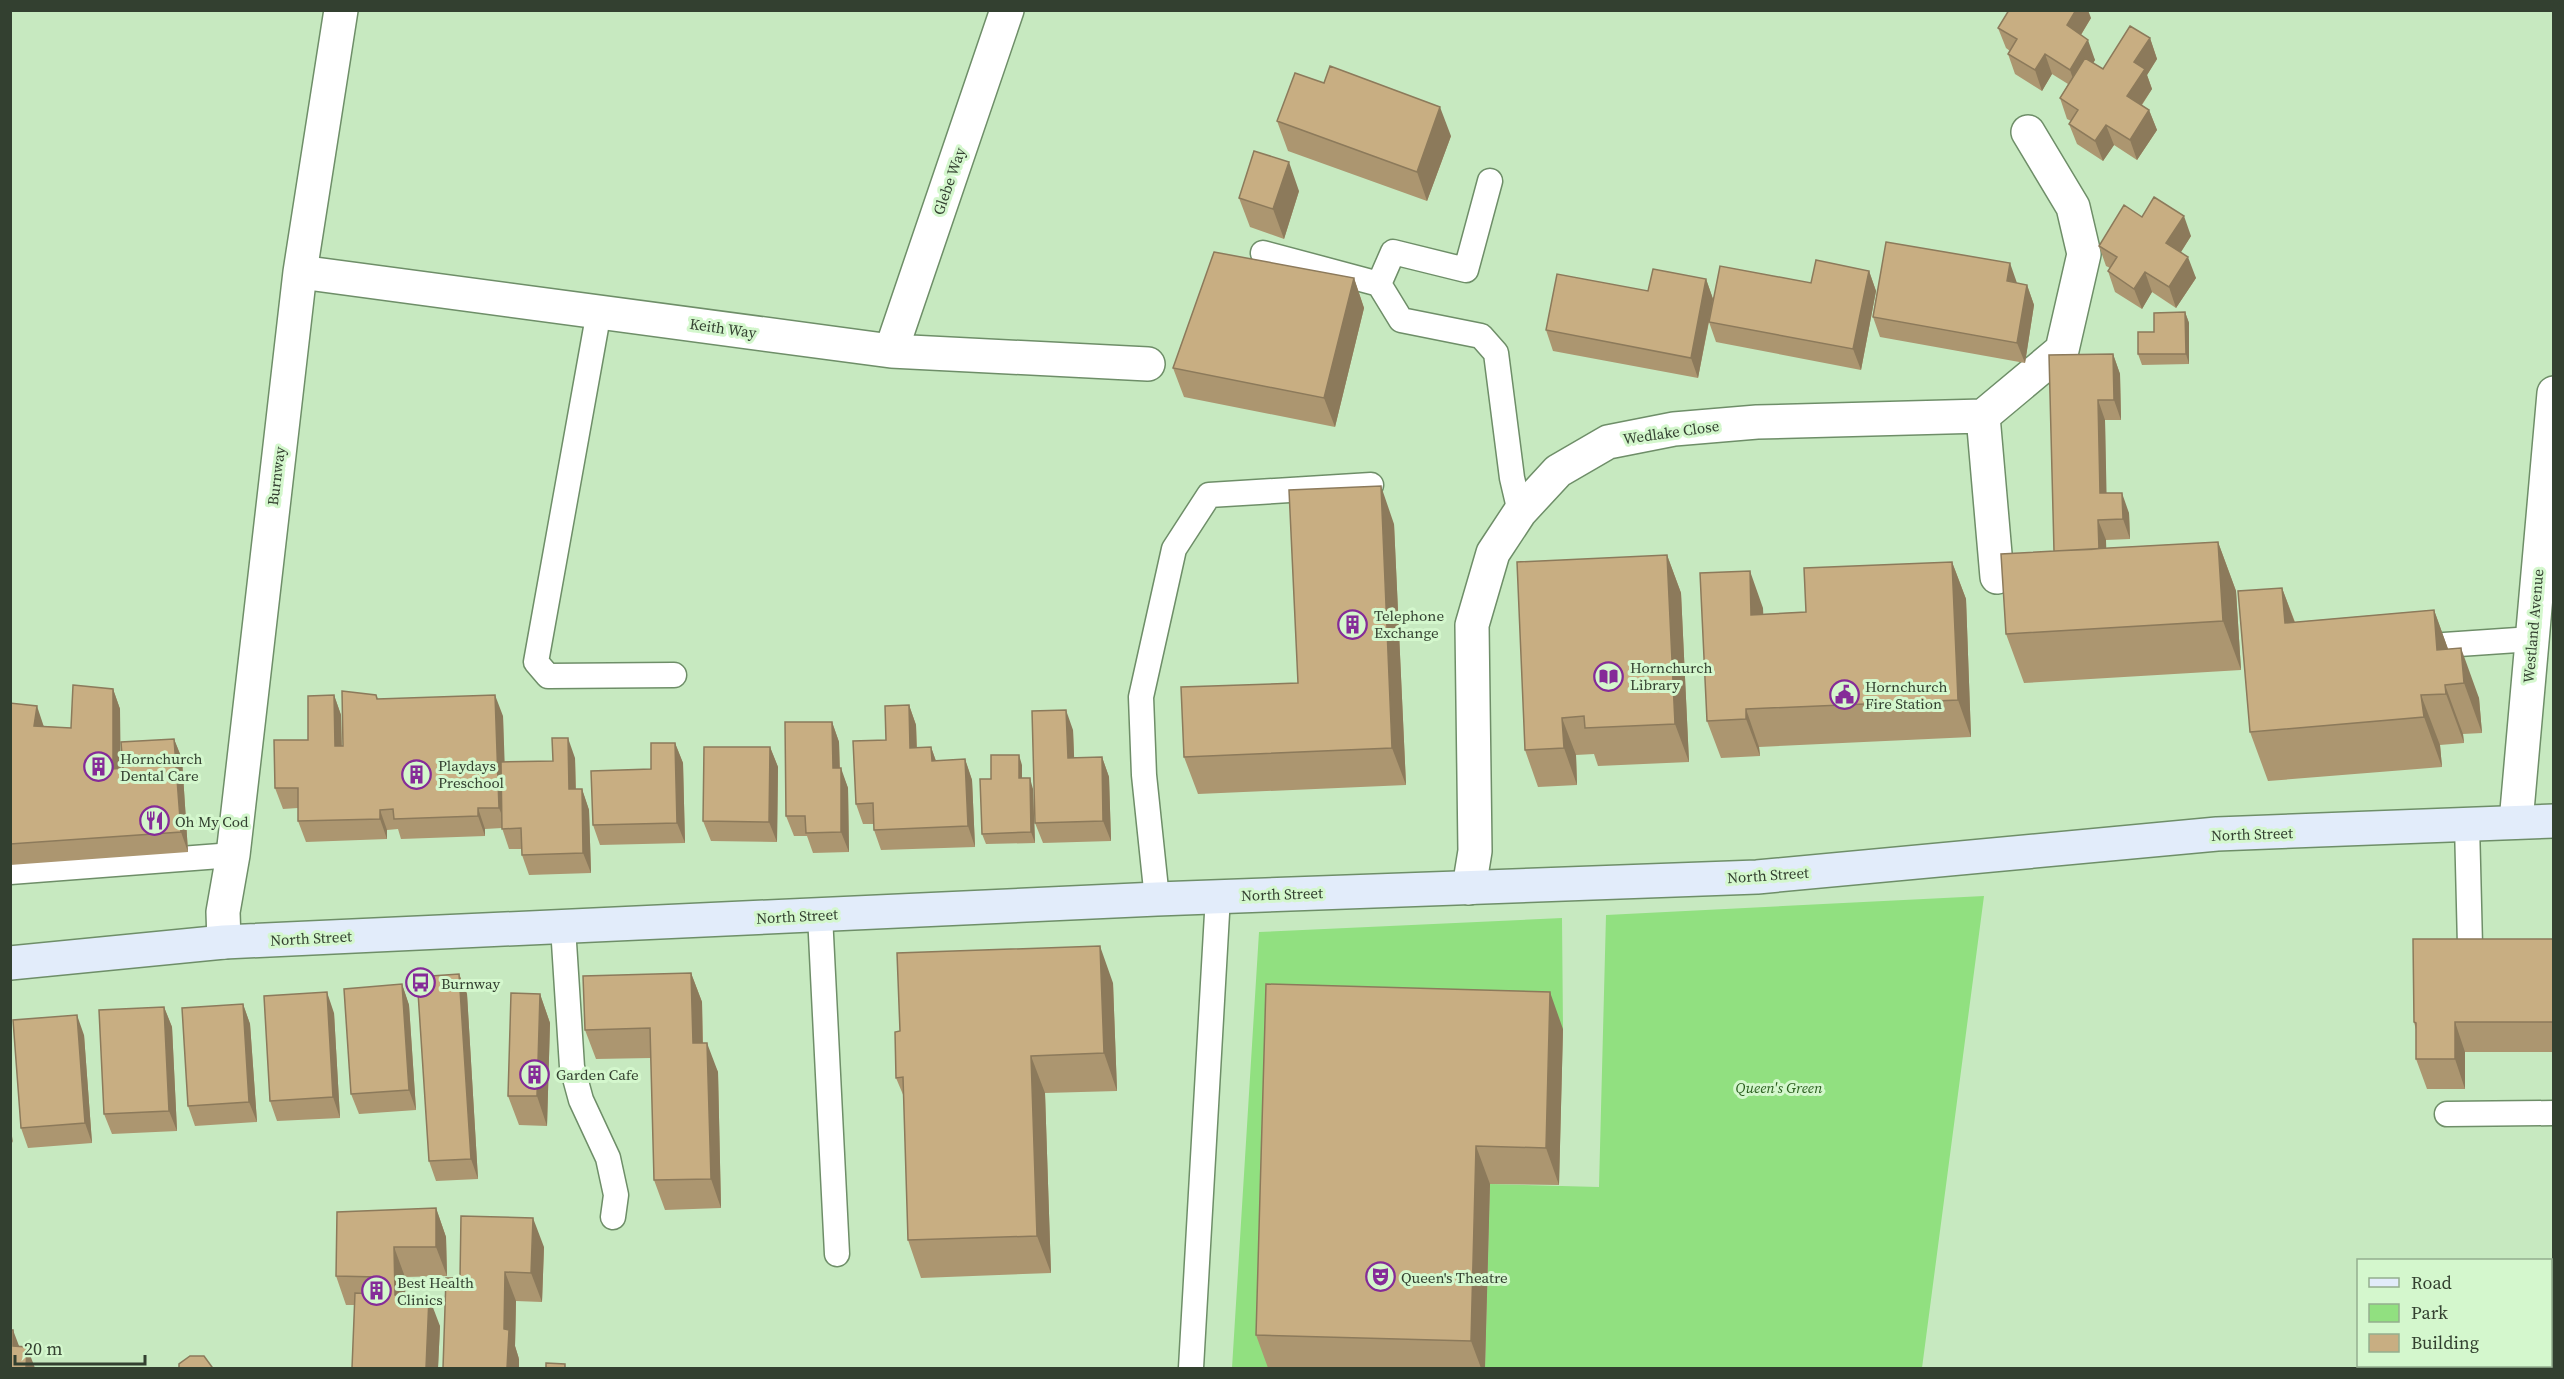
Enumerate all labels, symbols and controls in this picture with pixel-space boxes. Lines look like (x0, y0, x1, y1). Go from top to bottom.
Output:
street label: Glebe Way (928, 144, 970, 218)
street label: Keith Way (688, 313, 758, 343)
street label: Wedlake Close (1622, 415, 1721, 449)
street label: Burnway (262, 445, 290, 507)
street label: Westland Avenue (2518, 568, 2548, 684)
place label: Telephone Exchange (1374, 605, 1444, 643)
building icon: Telephone Exchange (1337, 608, 1369, 640)
place label: Hornchurch Library (1630, 657, 1712, 695)
library icon: Hornchurch Library (1593, 660, 1625, 692)
place label: Hornchurch Fire Station (1865, 676, 1947, 714)
public building icon: Hornchurch Fire Station (1828, 679, 1860, 711)
place label: Hornchurch Dental Care (120, 748, 202, 786)
building icon: Hornchurch Dental Care (83, 751, 115, 783)
place label: Playdays Preschool (438, 755, 505, 793)
building icon: Playdays Preschool (401, 758, 433, 790)
restaurant icon: Oh My Cod (138, 805, 170, 837)
place label: Oh My Cod (175, 811, 249, 832)
street label: North Street (2211, 822, 2293, 846)
street label: North Street (1726, 862, 1810, 888)
street label: North Street (1241, 882, 1323, 906)
street label: North Street (756, 903, 839, 929)
street label: North Street (270, 925, 353, 951)
bus stop icon: Burnway (404, 967, 436, 999)
place label: Burnway (441, 973, 501, 994)
building icon: Garden Cafe (519, 1058, 551, 1090)
place label: Garden Cafe (556, 1064, 639, 1085)
park label: Queen's Green (1736, 1077, 1823, 1098)
legend (2357, 1259, 2552, 1367)
theatre icon: Queen's Theatre (1364, 1261, 1396, 1293)
place label: Queen's Theatre (1401, 1267, 1508, 1288)
text: Road (2411, 1270, 2452, 1295)
place label: Best Health Clinics (397, 1272, 474, 1310)
building icon: Best Health Clinics (360, 1275, 392, 1307)
text: Park (2411, 1300, 2448, 1325)
scale bar (15, 1328, 146, 1366)
text: Building (2411, 1330, 2479, 1355)
text: 20 m (24, 1336, 62, 1361)

